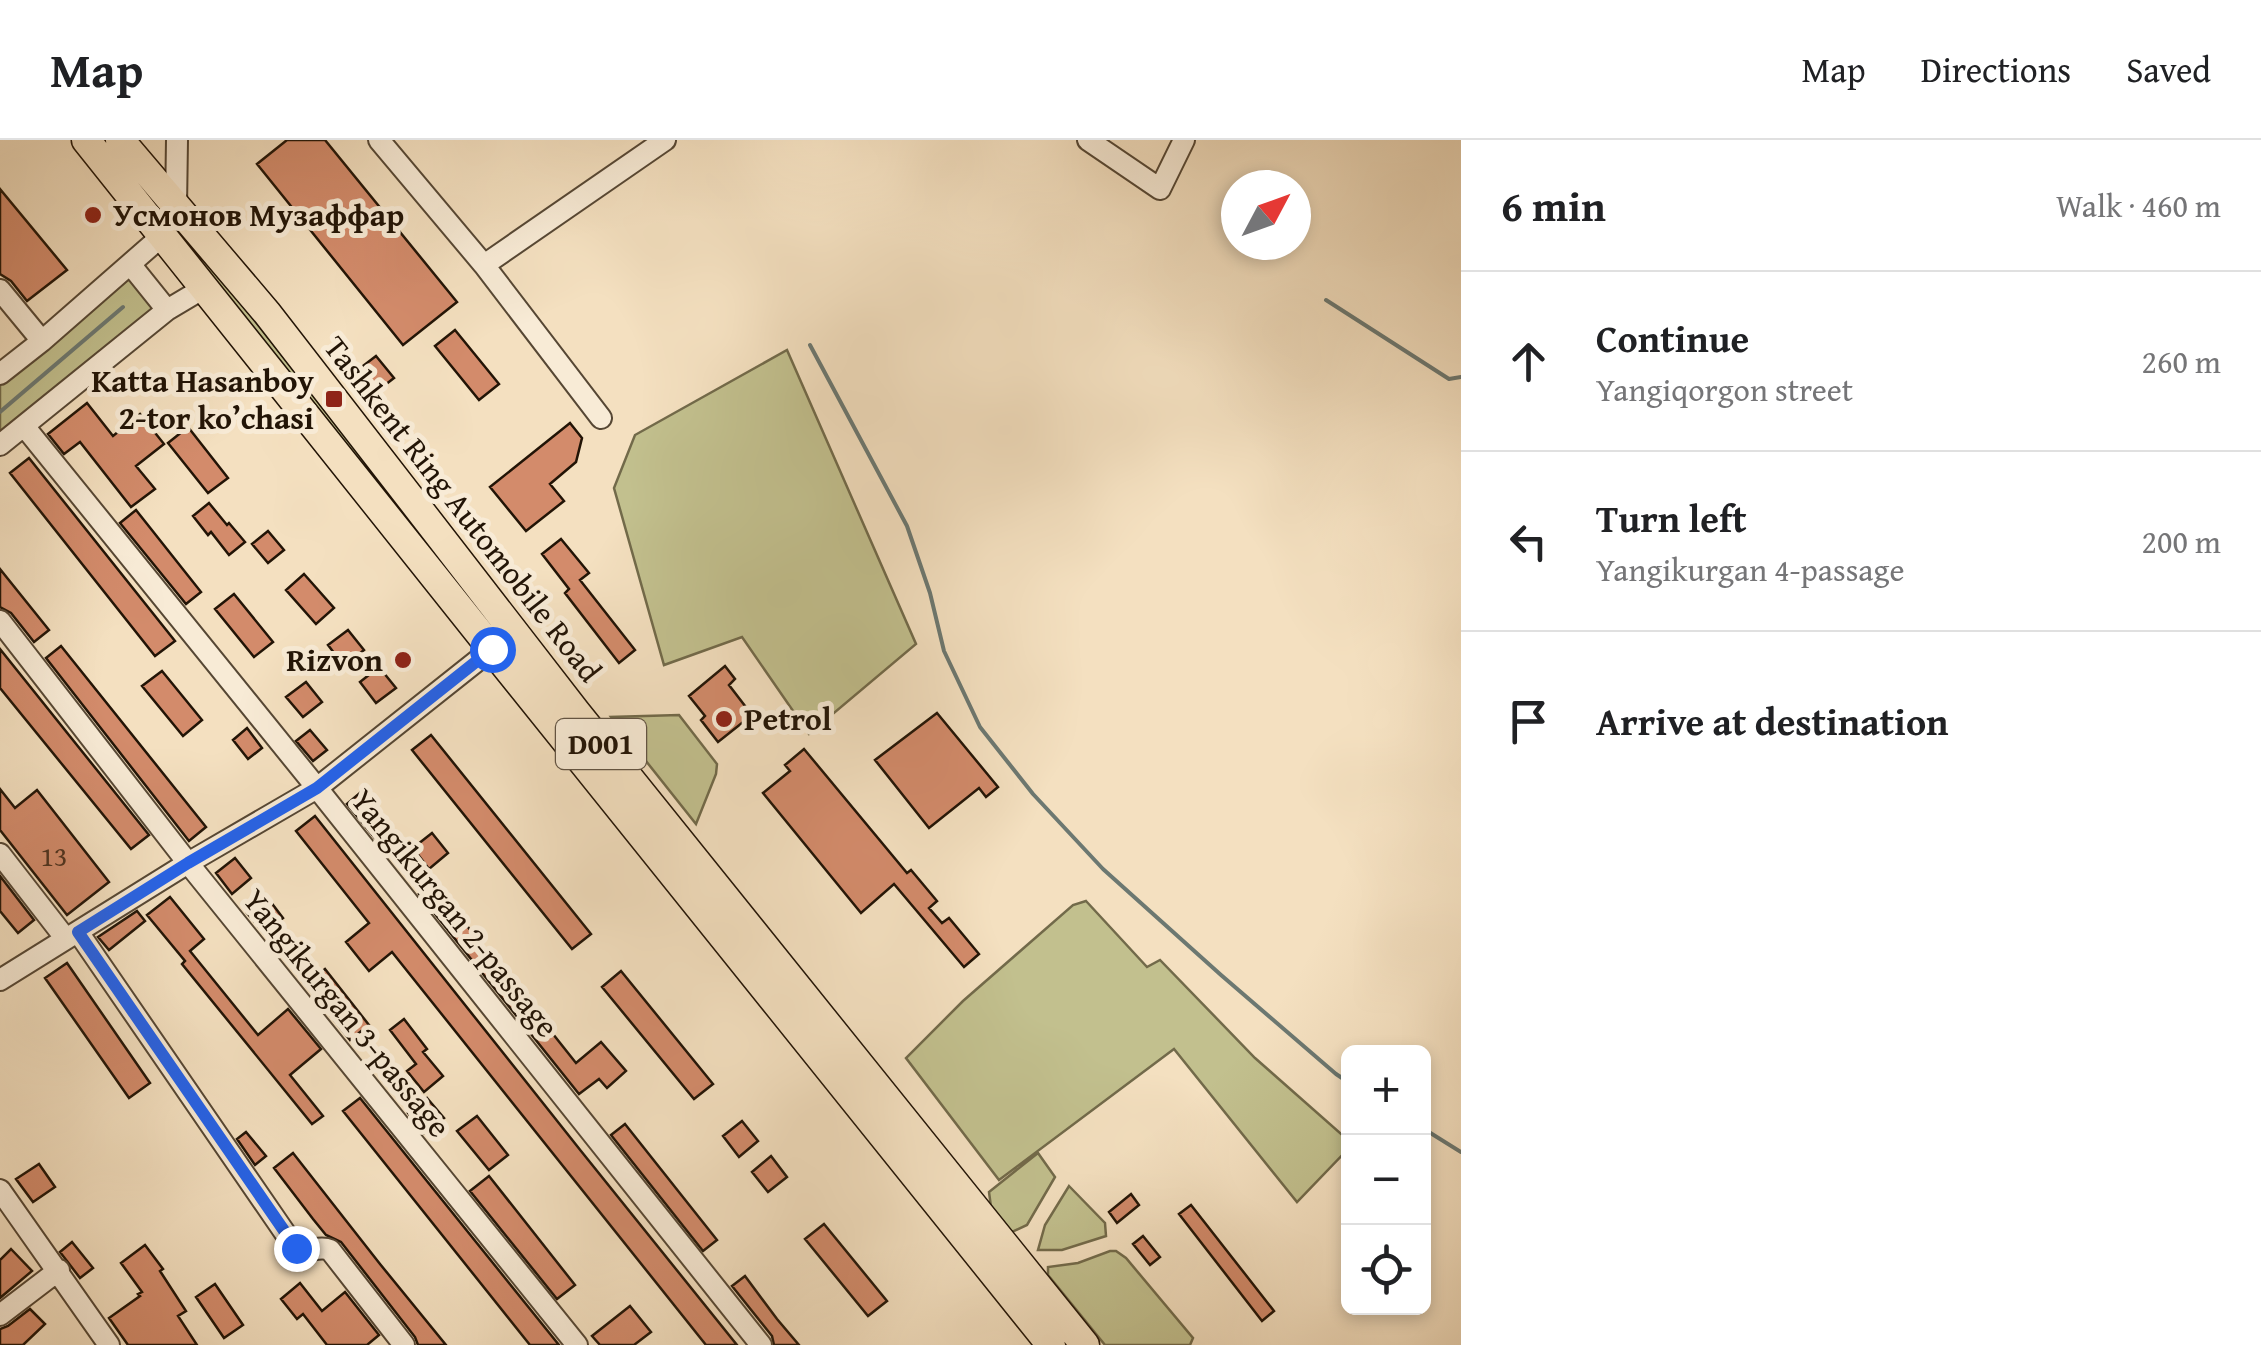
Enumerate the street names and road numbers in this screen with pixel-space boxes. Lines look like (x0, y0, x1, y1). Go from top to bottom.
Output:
street label: Tashkent Ring Automobile Road (313, 326, 614, 692)
road number: D001 (556, 719, 646, 769)
street label: Yangikurgan 2-passage (340, 778, 571, 1047)
street label: Yangikurgan 3-passage (232, 878, 463, 1147)

